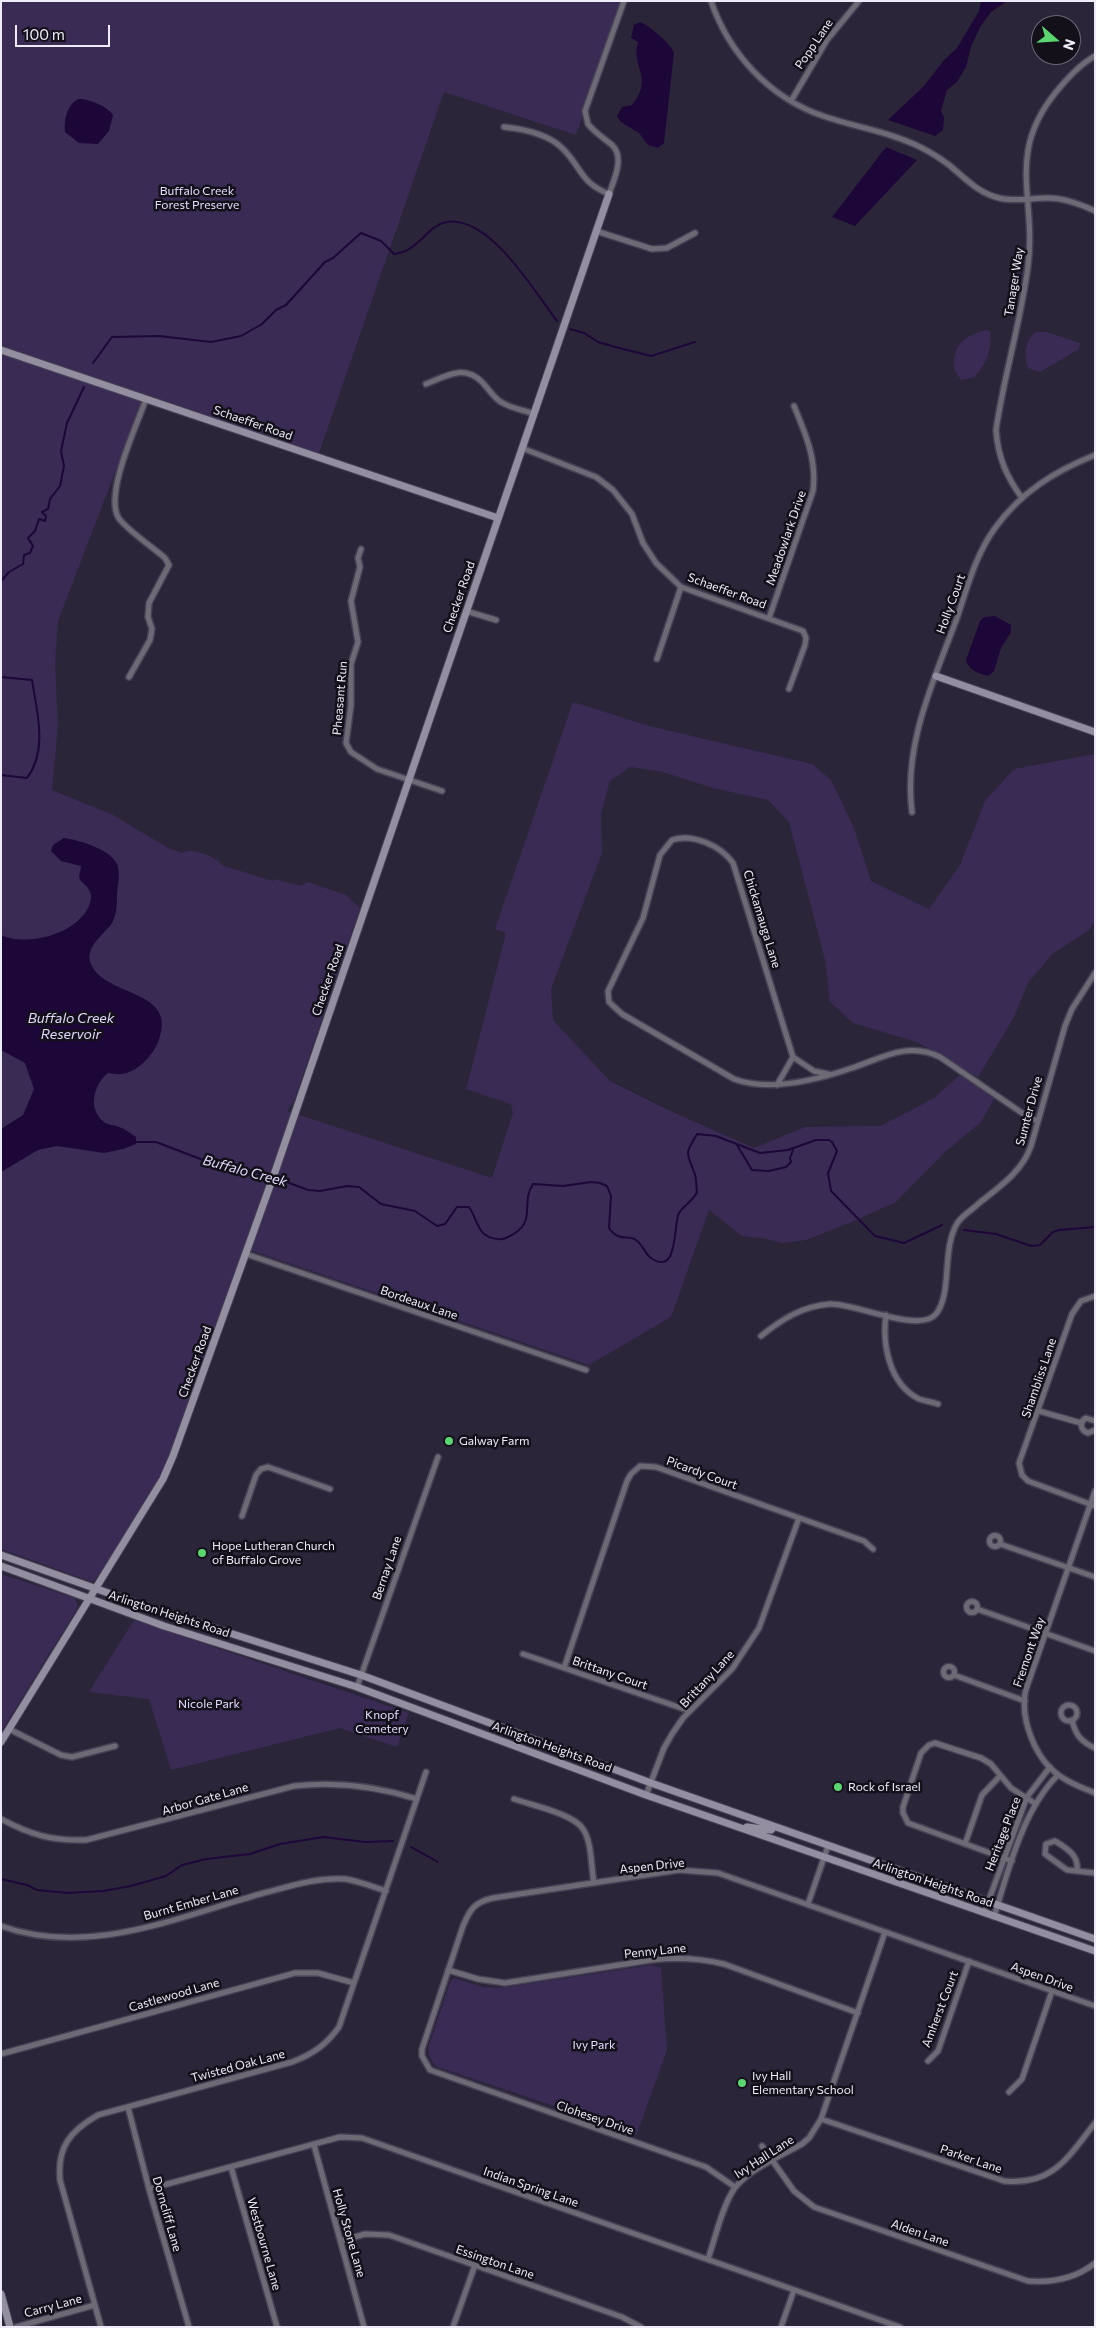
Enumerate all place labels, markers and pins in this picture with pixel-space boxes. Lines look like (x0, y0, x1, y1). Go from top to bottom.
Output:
place label: Galway Farm (459, 1434, 529, 1448)
marker: Galway Farm (443, 1435, 455, 1447)
place label: Hope Lutheran Church of Buffalo Grove (212, 1539, 335, 1567)
marker: Hope Lutheran Church of Buffalo Grove (196, 1547, 208, 1559)
place label: Rock of Israel (848, 1780, 921, 1794)
marker: Rock of Israel (832, 1781, 844, 1793)
place label: Ivy Hall Elementary School (752, 2069, 854, 2097)
marker: Ivy Hall Elementary School (736, 2077, 748, 2089)

